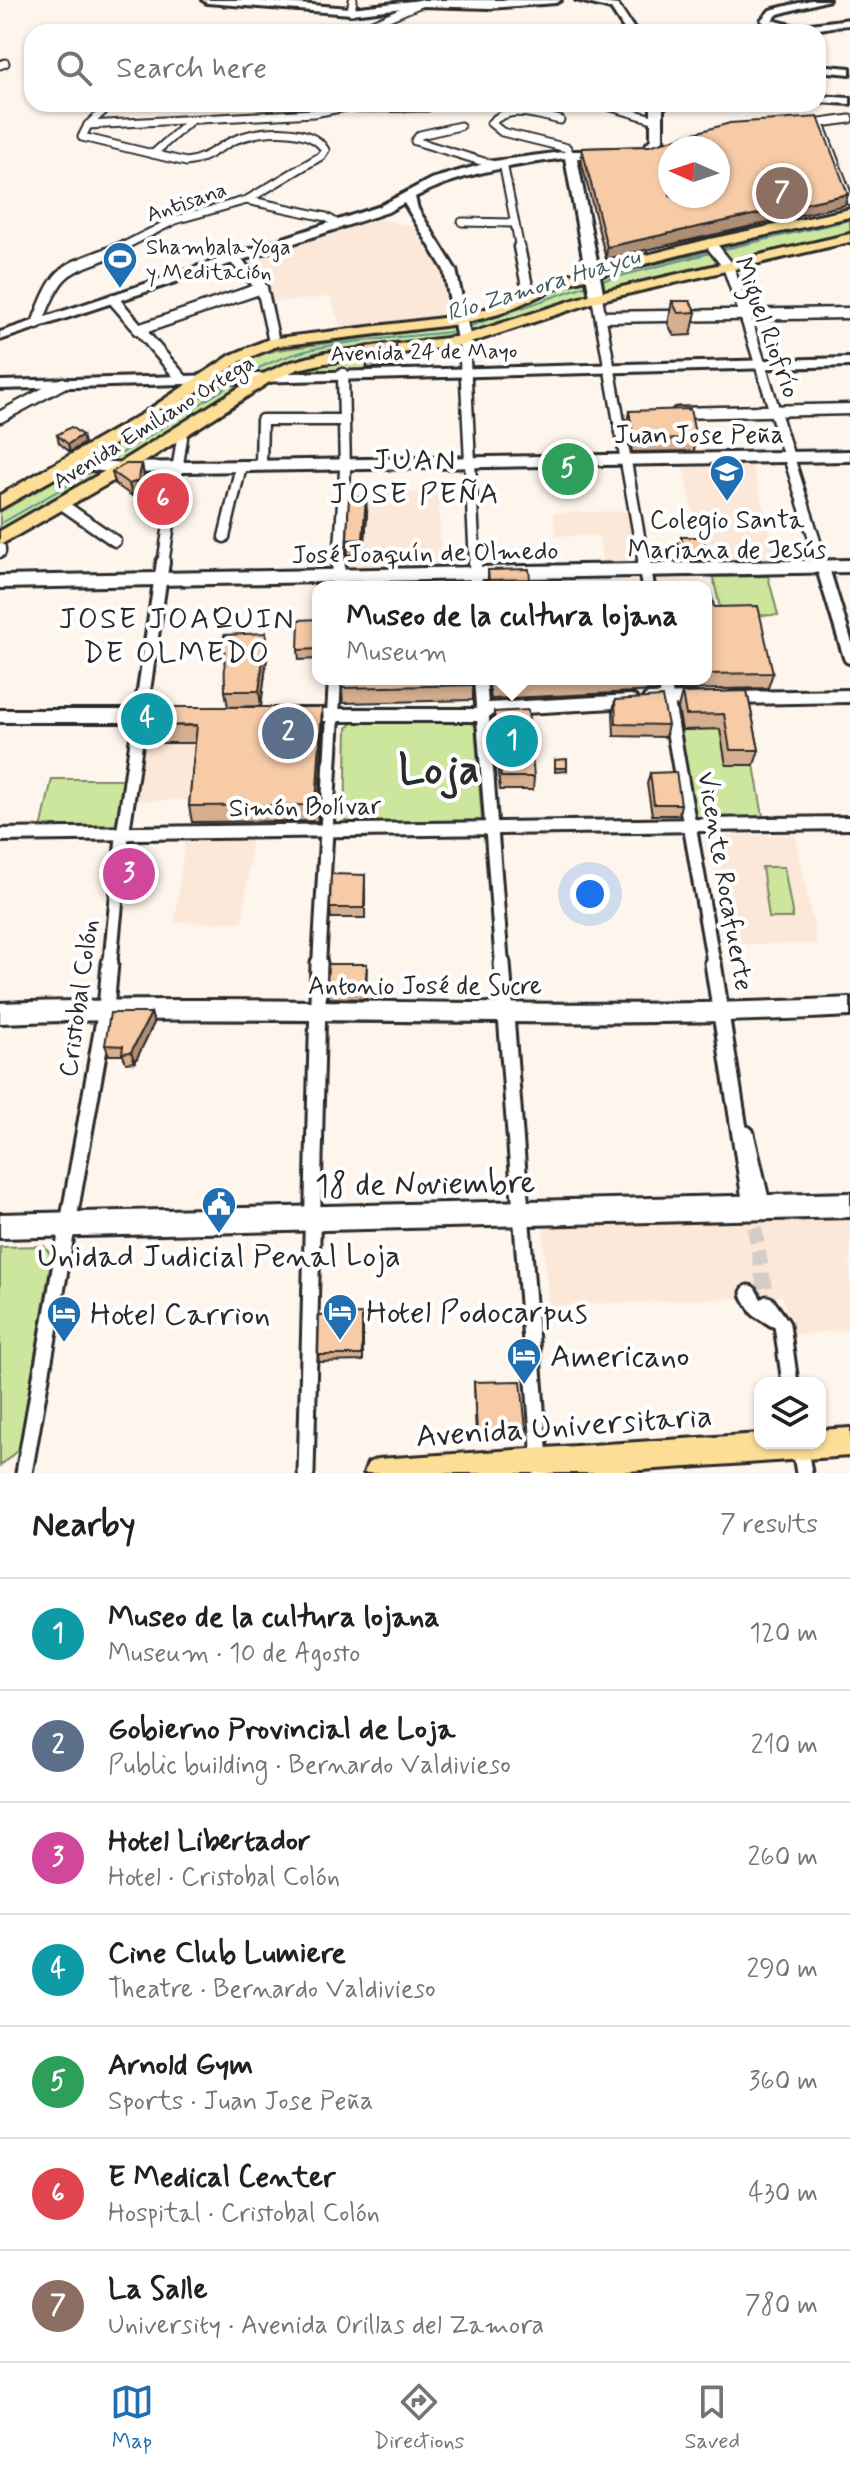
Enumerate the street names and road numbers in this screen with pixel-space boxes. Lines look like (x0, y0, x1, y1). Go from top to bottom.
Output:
street label: Antisana (143, 176, 231, 230)
street label: Miguel Riofrío (722, 252, 807, 404)
street label: Avenida 24 de Mayo (331, 337, 518, 369)
street label: Avenida Emiliano Ortega (48, 349, 261, 499)
street label: Juan Jose Peña (614, 419, 784, 453)
street label: José Joaquín de Olmedo (291, 535, 559, 573)
street label: Vicente Rocafuerte (688, 769, 760, 993)
street label: Simón Bolívar (229, 790, 382, 826)
street label: Cristobal Colón (52, 917, 108, 1079)
street label: Antonio José de Sucre (308, 970, 542, 1004)
street label: 18 de Noviembre (314, 1162, 536, 1208)
street label: Avenida Universitaria (415, 1396, 714, 1458)

